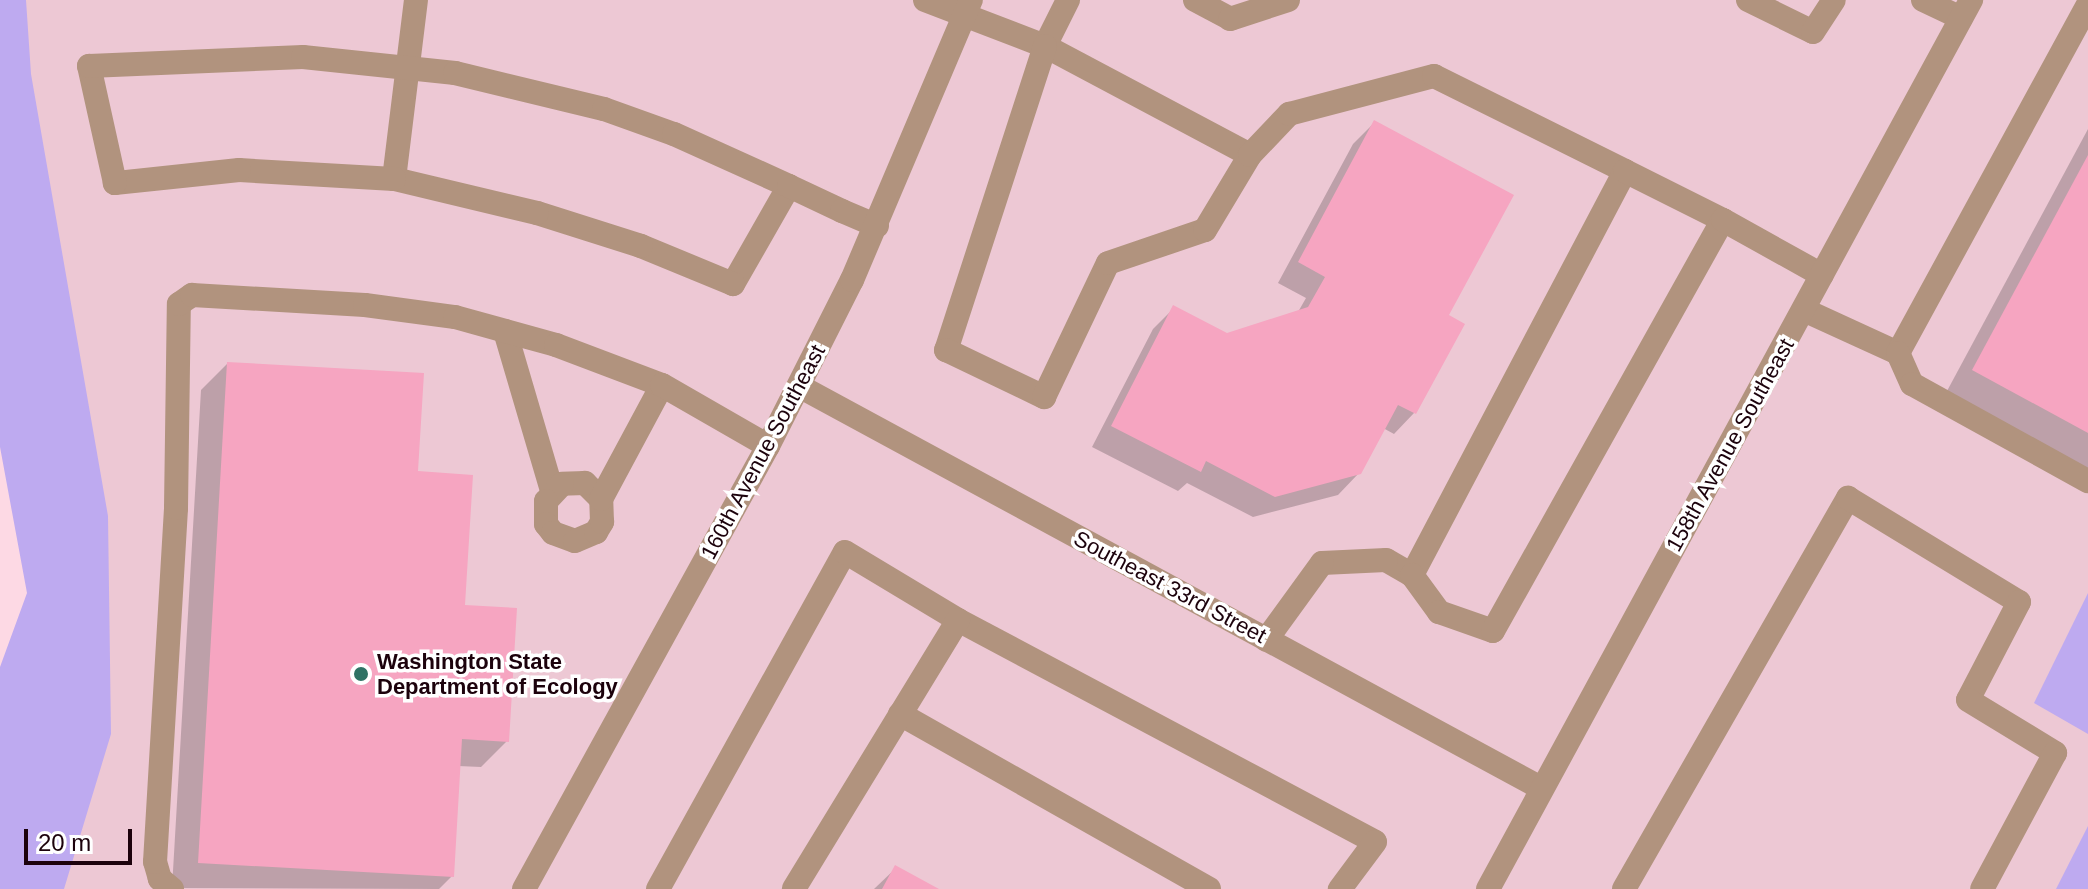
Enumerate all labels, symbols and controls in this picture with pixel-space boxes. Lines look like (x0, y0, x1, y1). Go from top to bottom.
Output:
street label: 158th Avenue Southeast (1660, 333, 1800, 557)
street label: 160th Avenue Southeast (695, 340, 831, 564)
street label: Southeast 33rd Street (1069, 525, 1271, 649)
place label: Washington State Department of Ecology (377, 648, 618, 700)
marker: Washington State Department of Ecology (352, 665, 370, 683)
scale bar (28, 813, 136, 863)
text: 20 m (38, 829, 91, 856)

